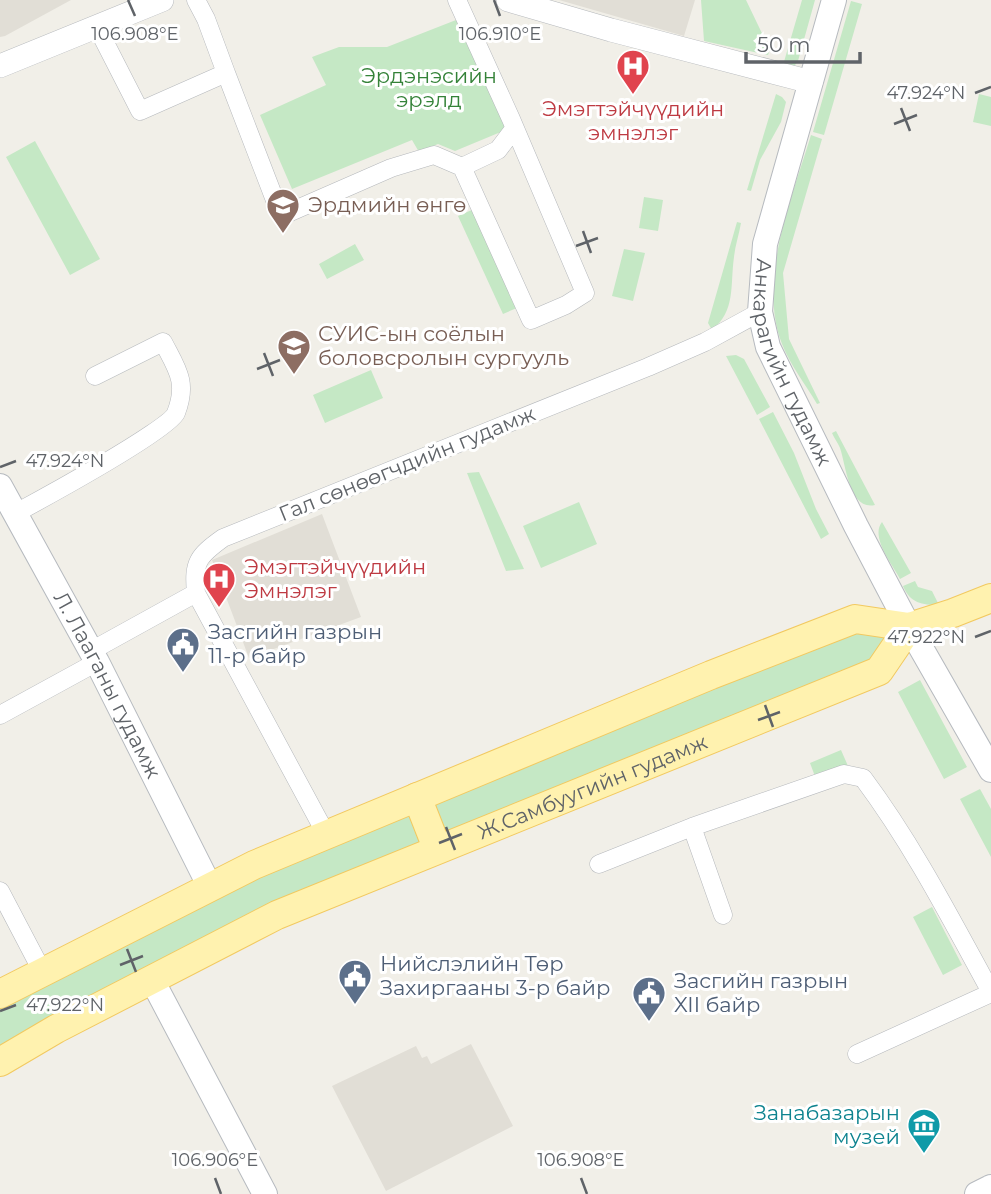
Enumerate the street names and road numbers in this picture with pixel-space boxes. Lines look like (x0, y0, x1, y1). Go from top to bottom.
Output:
street label: Анкарагийн гудамж (748, 257, 837, 469)
street label: Гал сөнөөгчдийн гудамж (275, 401, 539, 526)
street label: Л. Лааганы гудамж (49, 587, 166, 782)
street label: Ж.Самбуугийн гудамж (474, 729, 711, 844)

